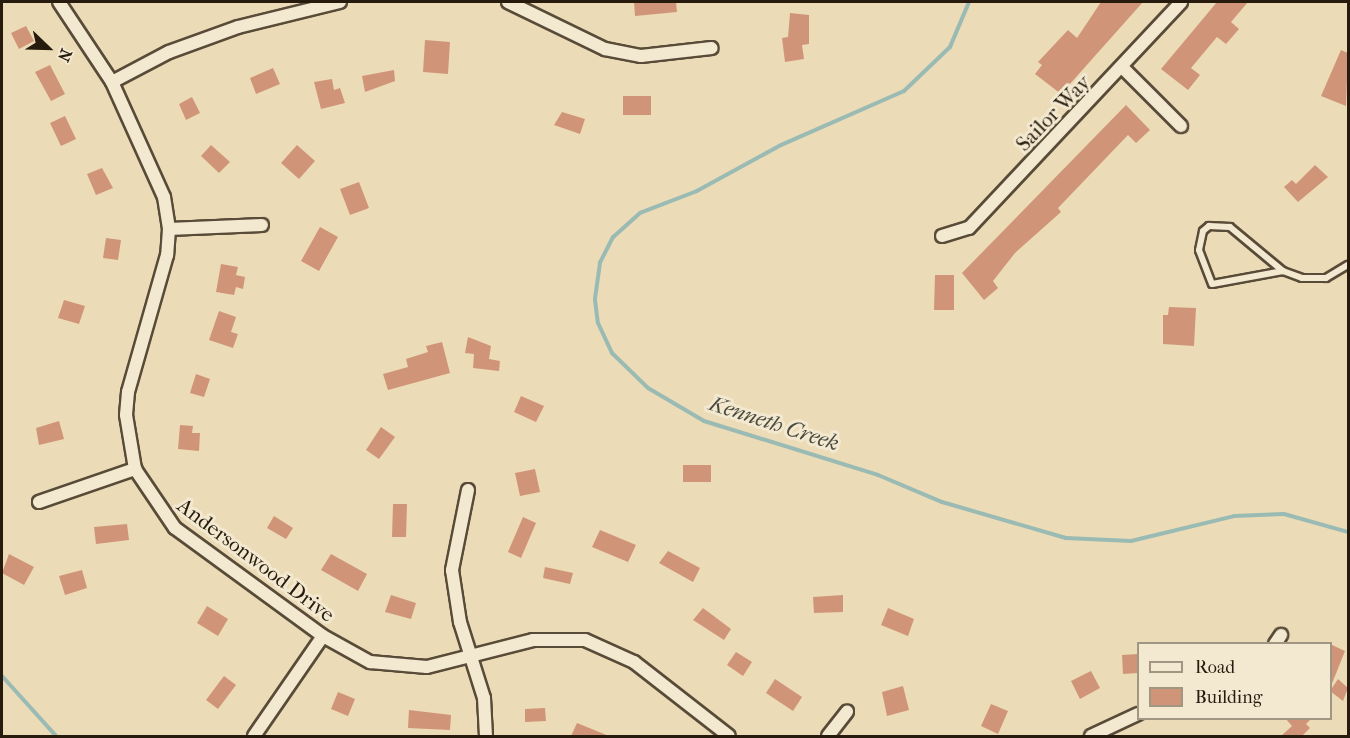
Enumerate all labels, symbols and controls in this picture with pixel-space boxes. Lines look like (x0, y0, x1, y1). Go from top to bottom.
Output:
north arrow (18, 18, 78, 78)
text: N (54, 46, 76, 65)
street label: Sailor Way (1011, 70, 1095, 156)
water label: Kenneth Creek (706, 391, 842, 457)
street label: Andersonwood Drive (172, 493, 340, 627)
legend (1137, 642, 1332, 720)
text: Road (1195, 657, 1235, 678)
text: Building (1195, 687, 1262, 708)

